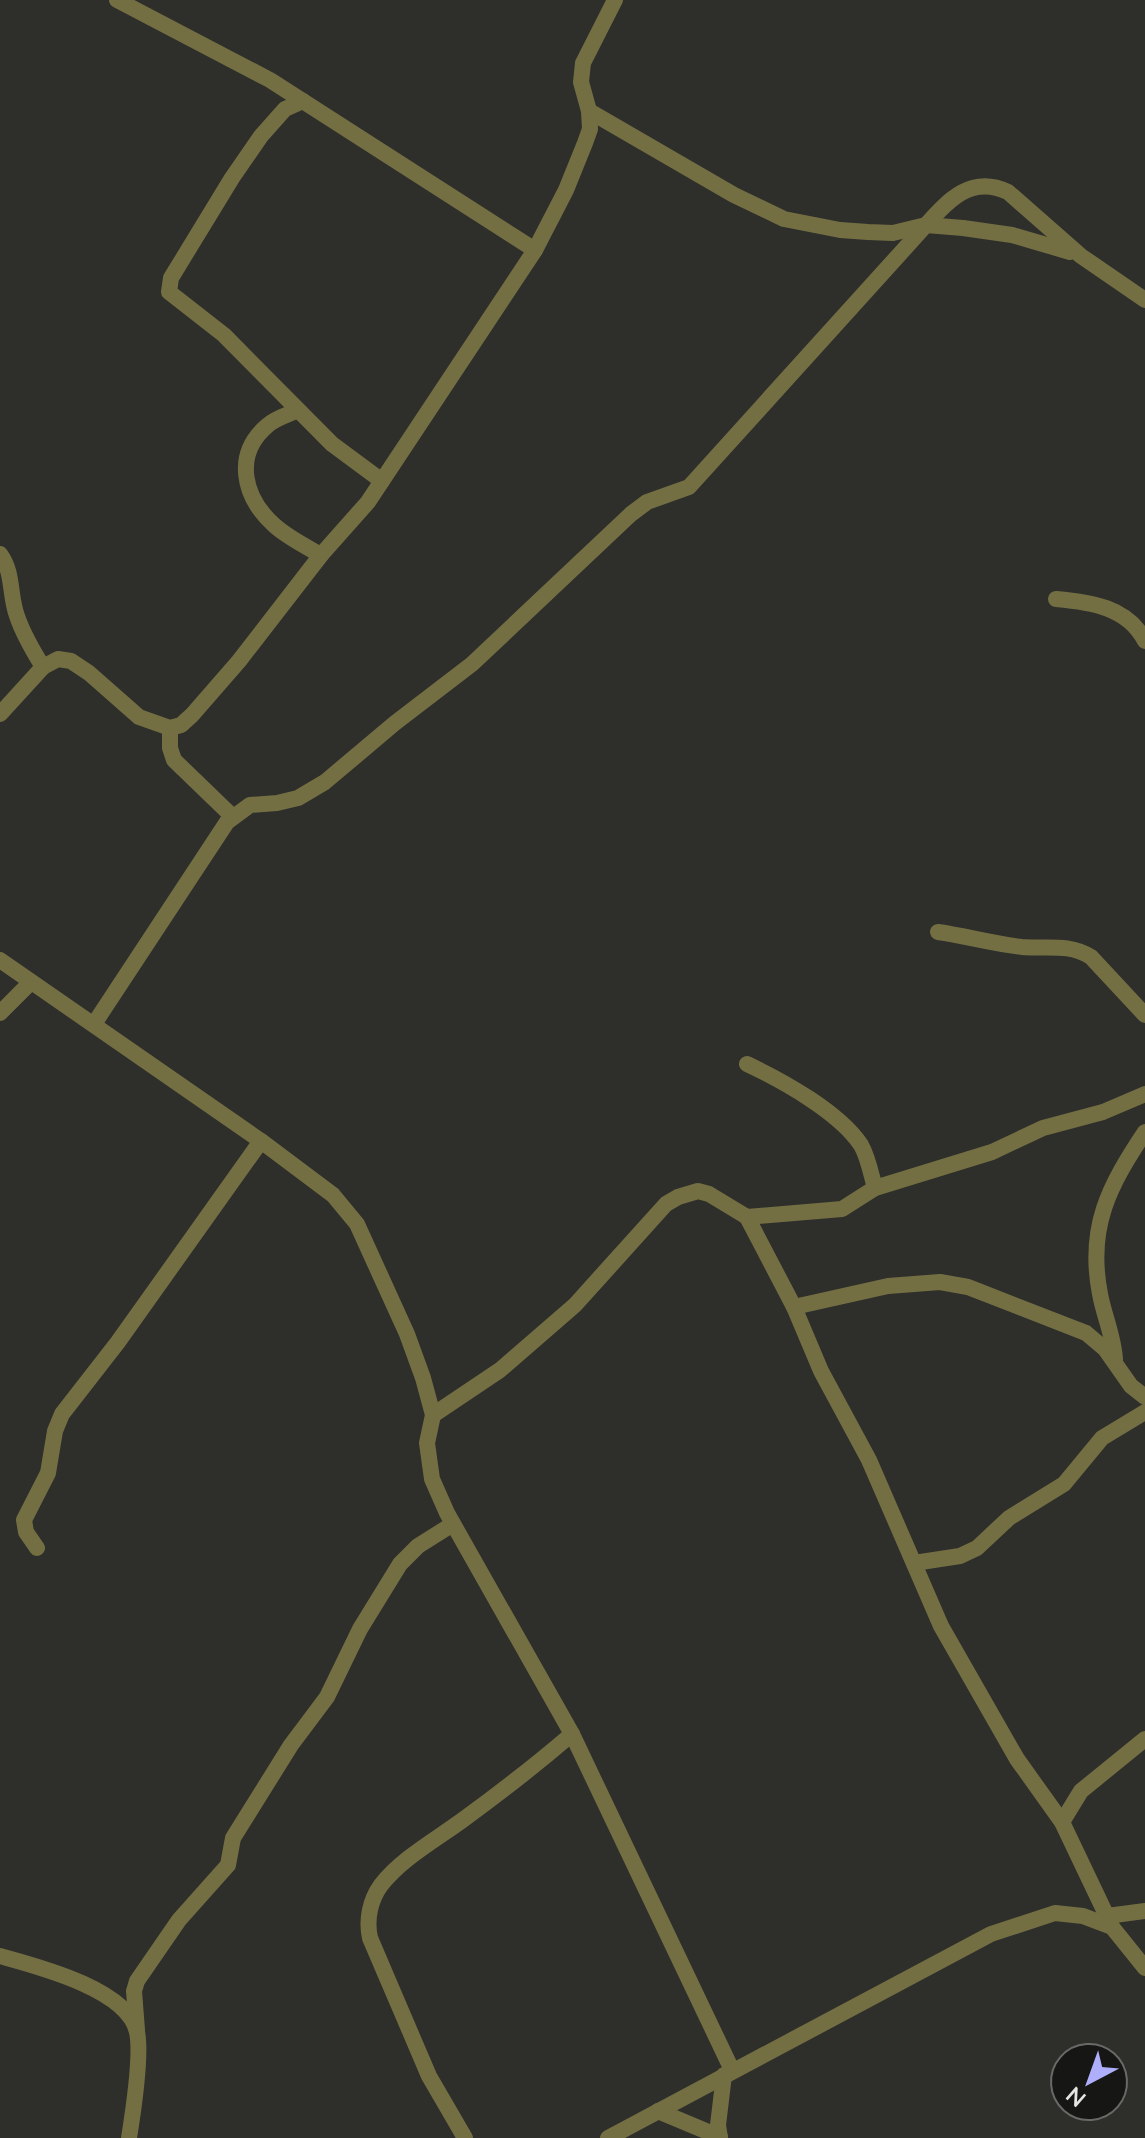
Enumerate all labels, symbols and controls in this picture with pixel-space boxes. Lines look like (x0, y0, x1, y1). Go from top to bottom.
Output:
north arrow (1049, 2042, 1129, 2122)
text: N (1060, 2082, 1091, 2113)

